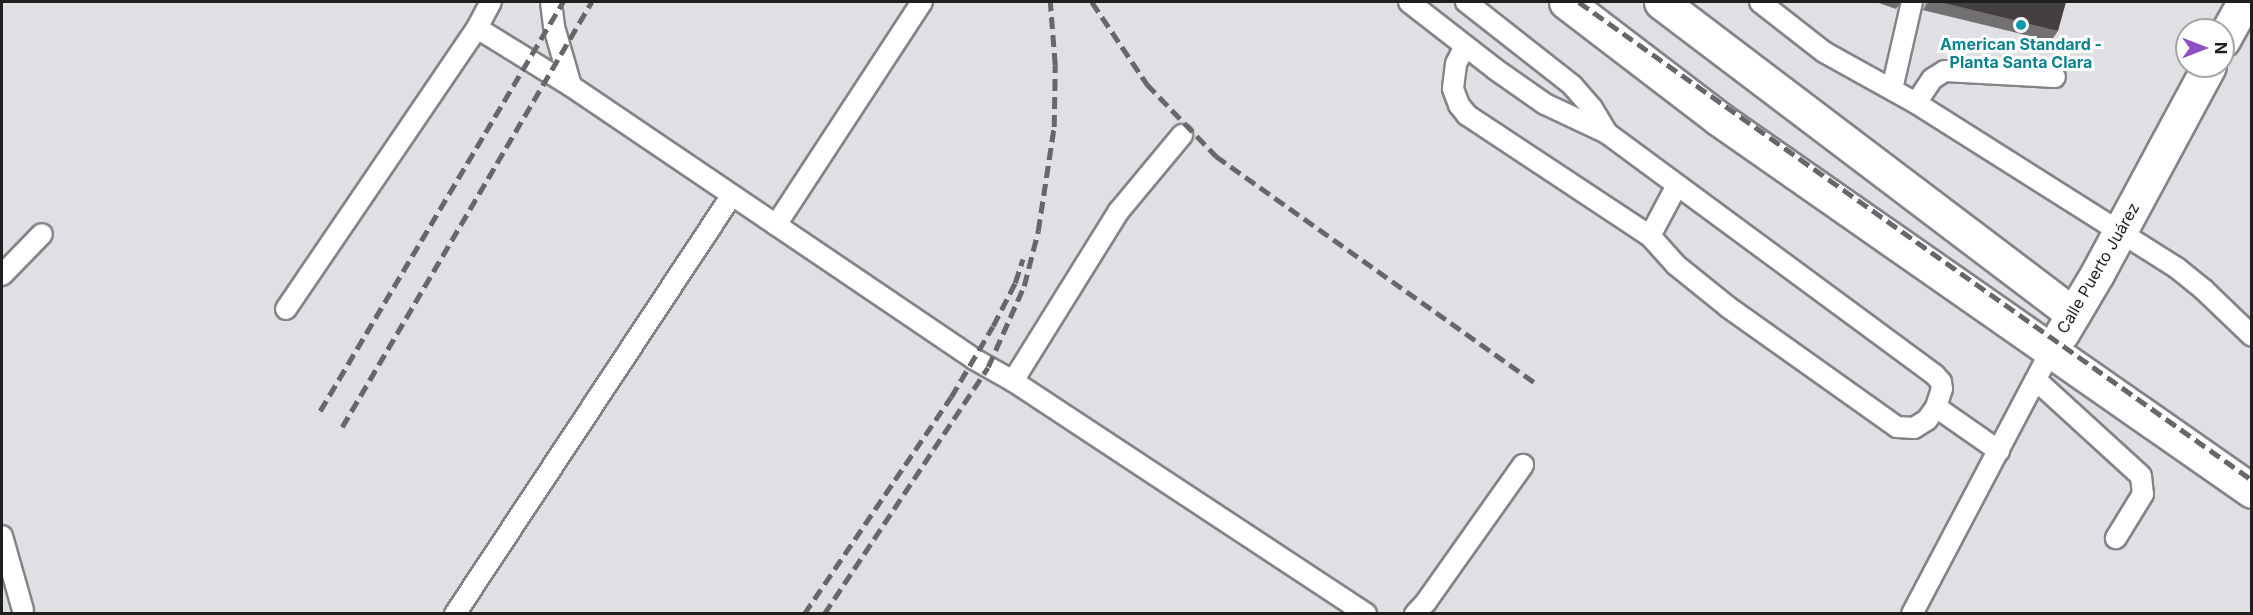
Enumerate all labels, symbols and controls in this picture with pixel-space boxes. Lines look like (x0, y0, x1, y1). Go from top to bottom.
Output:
marker: American Standard - Planta Santa Clara (2014, 18, 2028, 32)
north arrow (2175, 18, 2235, 78)
place label: American Standard - Planta Santa Clara (1940, 34, 2102, 72)
text: N (2211, 42, 2231, 54)
street label: Calle Puerto Juárez (2053, 199, 2143, 337)

